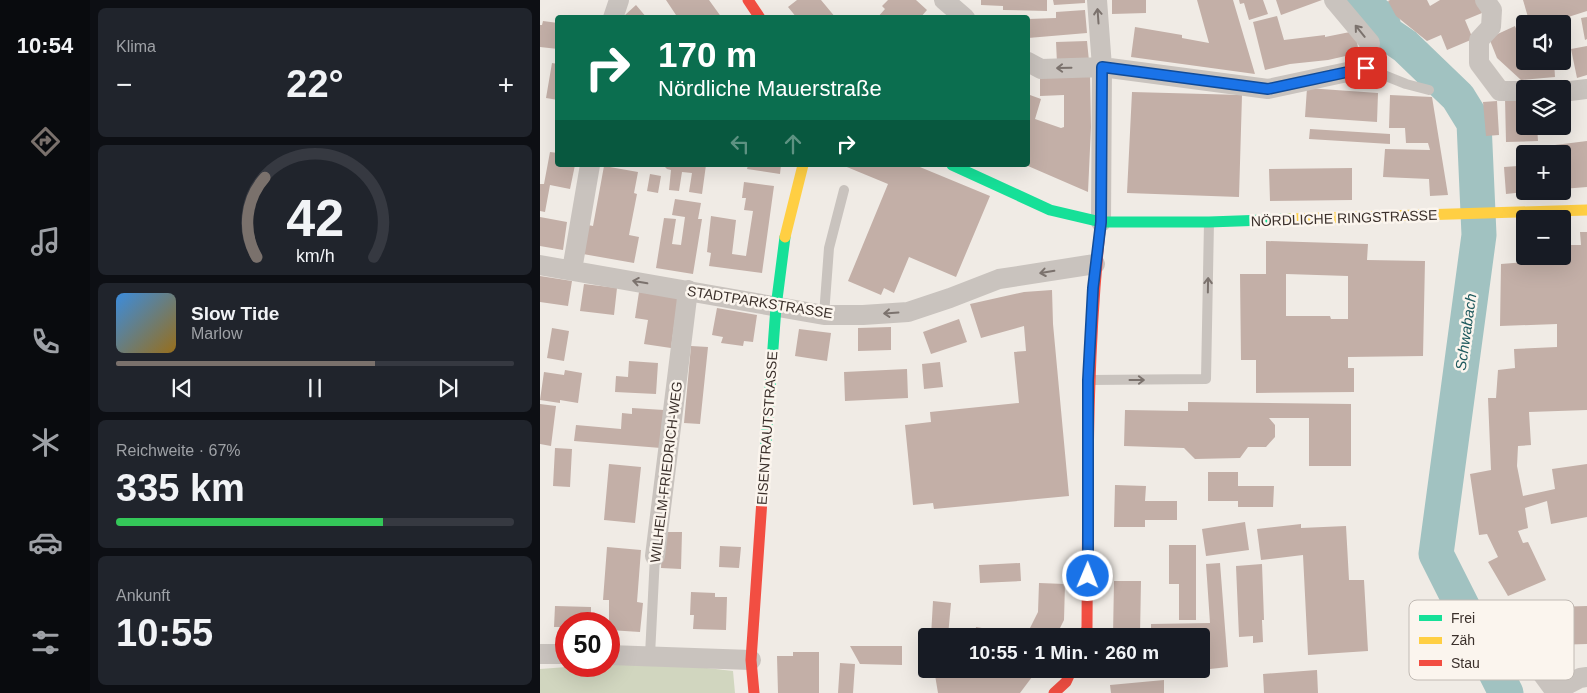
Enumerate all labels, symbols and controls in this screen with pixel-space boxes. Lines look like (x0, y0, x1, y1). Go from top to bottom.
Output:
one-way arrow (1094, 8, 1103, 24)
map controls (1516, 15, 1571, 265)
button: sound (1516, 15, 1571, 70)
one-way arrow (1355, 25, 1366, 38)
text: 10:54 (17, 33, 73, 58)
icon: right (575, 35, 640, 100)
text: 170 m (658, 35, 757, 74)
text: Klima (116, 38, 156, 55)
pin (1345, 47, 1387, 89)
icon: arrive (1352, 54, 1380, 82)
text: 22° (286, 63, 344, 105)
one-way arrow (1056, 63, 1072, 73)
text: − (116, 69, 132, 100)
text: + (498, 69, 514, 100)
text: Nördliche Mauerstraße (658, 76, 882, 101)
button: layers (1516, 80, 1571, 135)
icon: directions (28, 124, 63, 159)
icon: left (726, 130, 754, 158)
icon: ahead (779, 130, 807, 158)
icon: right (832, 130, 860, 158)
button: + (1516, 145, 1571, 200)
text: 42 (286, 189, 344, 247)
street label: NÖRDLICHE RINGSTRASSE (1250, 206, 1438, 229)
button: − (1516, 210, 1571, 265)
icon: music (28, 224, 63, 259)
text: km/h (296, 246, 334, 266)
one-way arrow (1039, 267, 1055, 277)
one-way arrow (633, 276, 649, 286)
one-way arrow (1203, 277, 1212, 293)
street label: STADTPARKSTRASSE (686, 283, 834, 321)
water label: Schwabach (1452, 292, 1479, 372)
text: Slow Tide (191, 303, 279, 324)
one-way arrow (883, 308, 899, 318)
icon: phone (28, 324, 63, 359)
text: Marlow (191, 325, 243, 342)
street label: EISENTRAUTSTRASSE (754, 351, 780, 505)
icon: previous (168, 374, 196, 402)
icon: pause (301, 374, 329, 402)
icon: next (434, 374, 462, 402)
one-way arrow (1129, 375, 1145, 385)
street label: WILHELM-FRIEDRICH-WEG (647, 380, 685, 564)
icon: climate (28, 425, 63, 460)
text: Reichweite · 67% (116, 442, 241, 459)
text: 335 km (116, 467, 245, 509)
icon: car (28, 525, 63, 560)
position arrow (1061, 549, 1113, 601)
text: Ankunft (116, 587, 170, 604)
legend (1409, 600, 1574, 680)
text: Frei (1451, 610, 1475, 626)
text: 10:55 (116, 612, 213, 654)
speed limit sign: 50 (555, 612, 620, 677)
icon: filters (28, 625, 63, 660)
text: Zäh (1451, 632, 1475, 648)
text: 10:55 · 1 Min. · 260 m (969, 642, 1159, 663)
text: Stau (1451, 655, 1480, 671)

